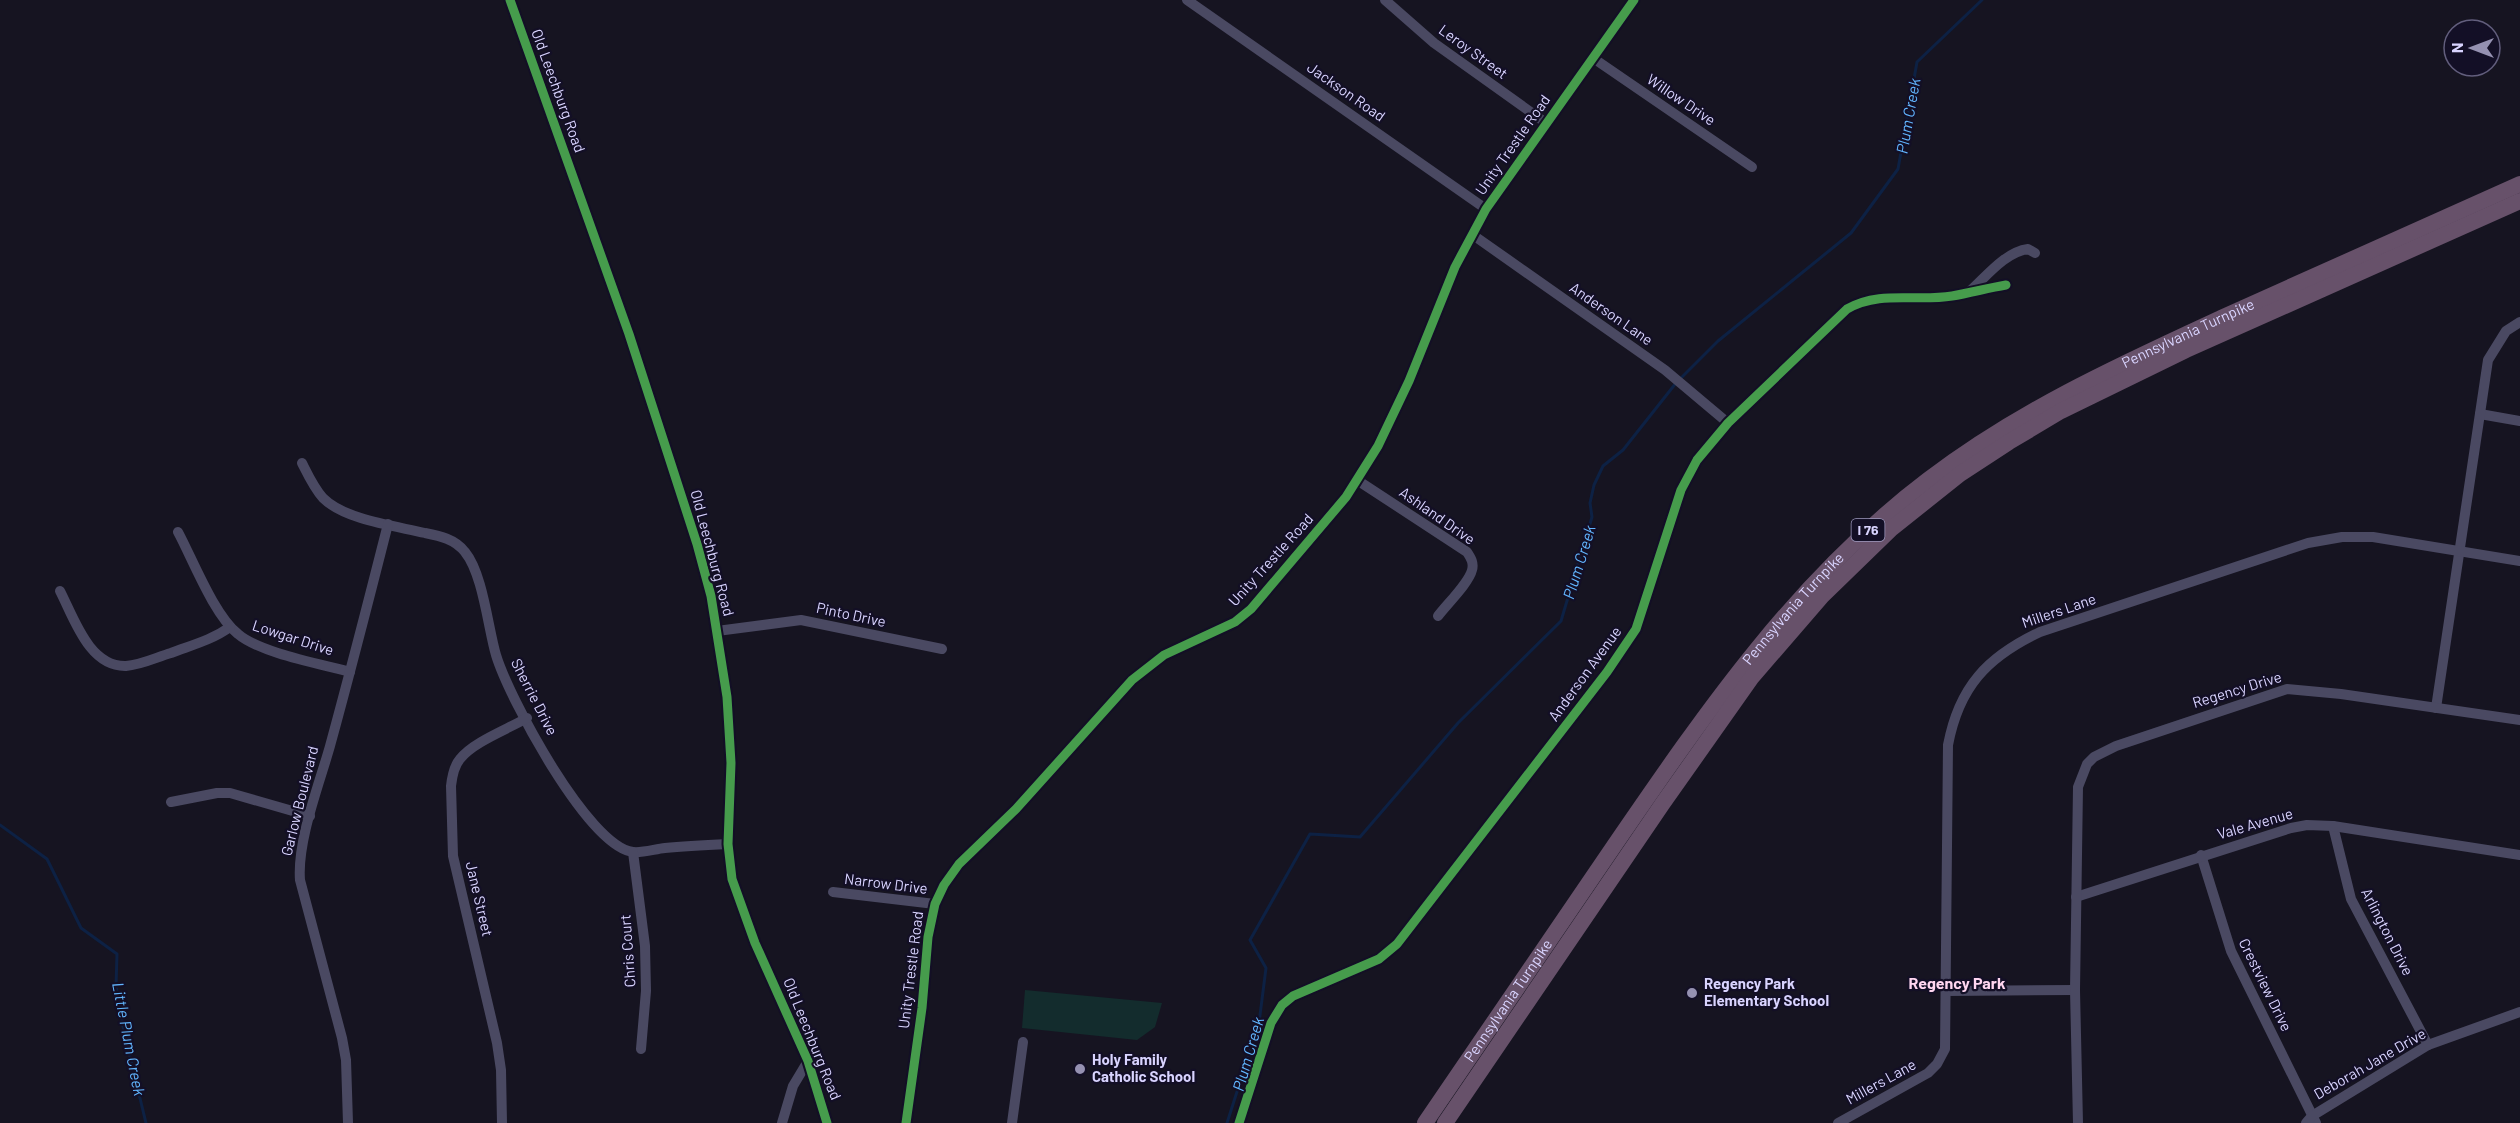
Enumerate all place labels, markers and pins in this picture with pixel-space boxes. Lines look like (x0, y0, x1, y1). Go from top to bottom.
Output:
place label: Regency Park Elementary School (1704, 974, 1829, 1009)
marker: Regency Park Elementary School (1685, 986, 1699, 1000)
place label: Holy Family Catholic School (1092, 1050, 1195, 1085)
marker: Holy Family Catholic School (1073, 1062, 1087, 1076)

